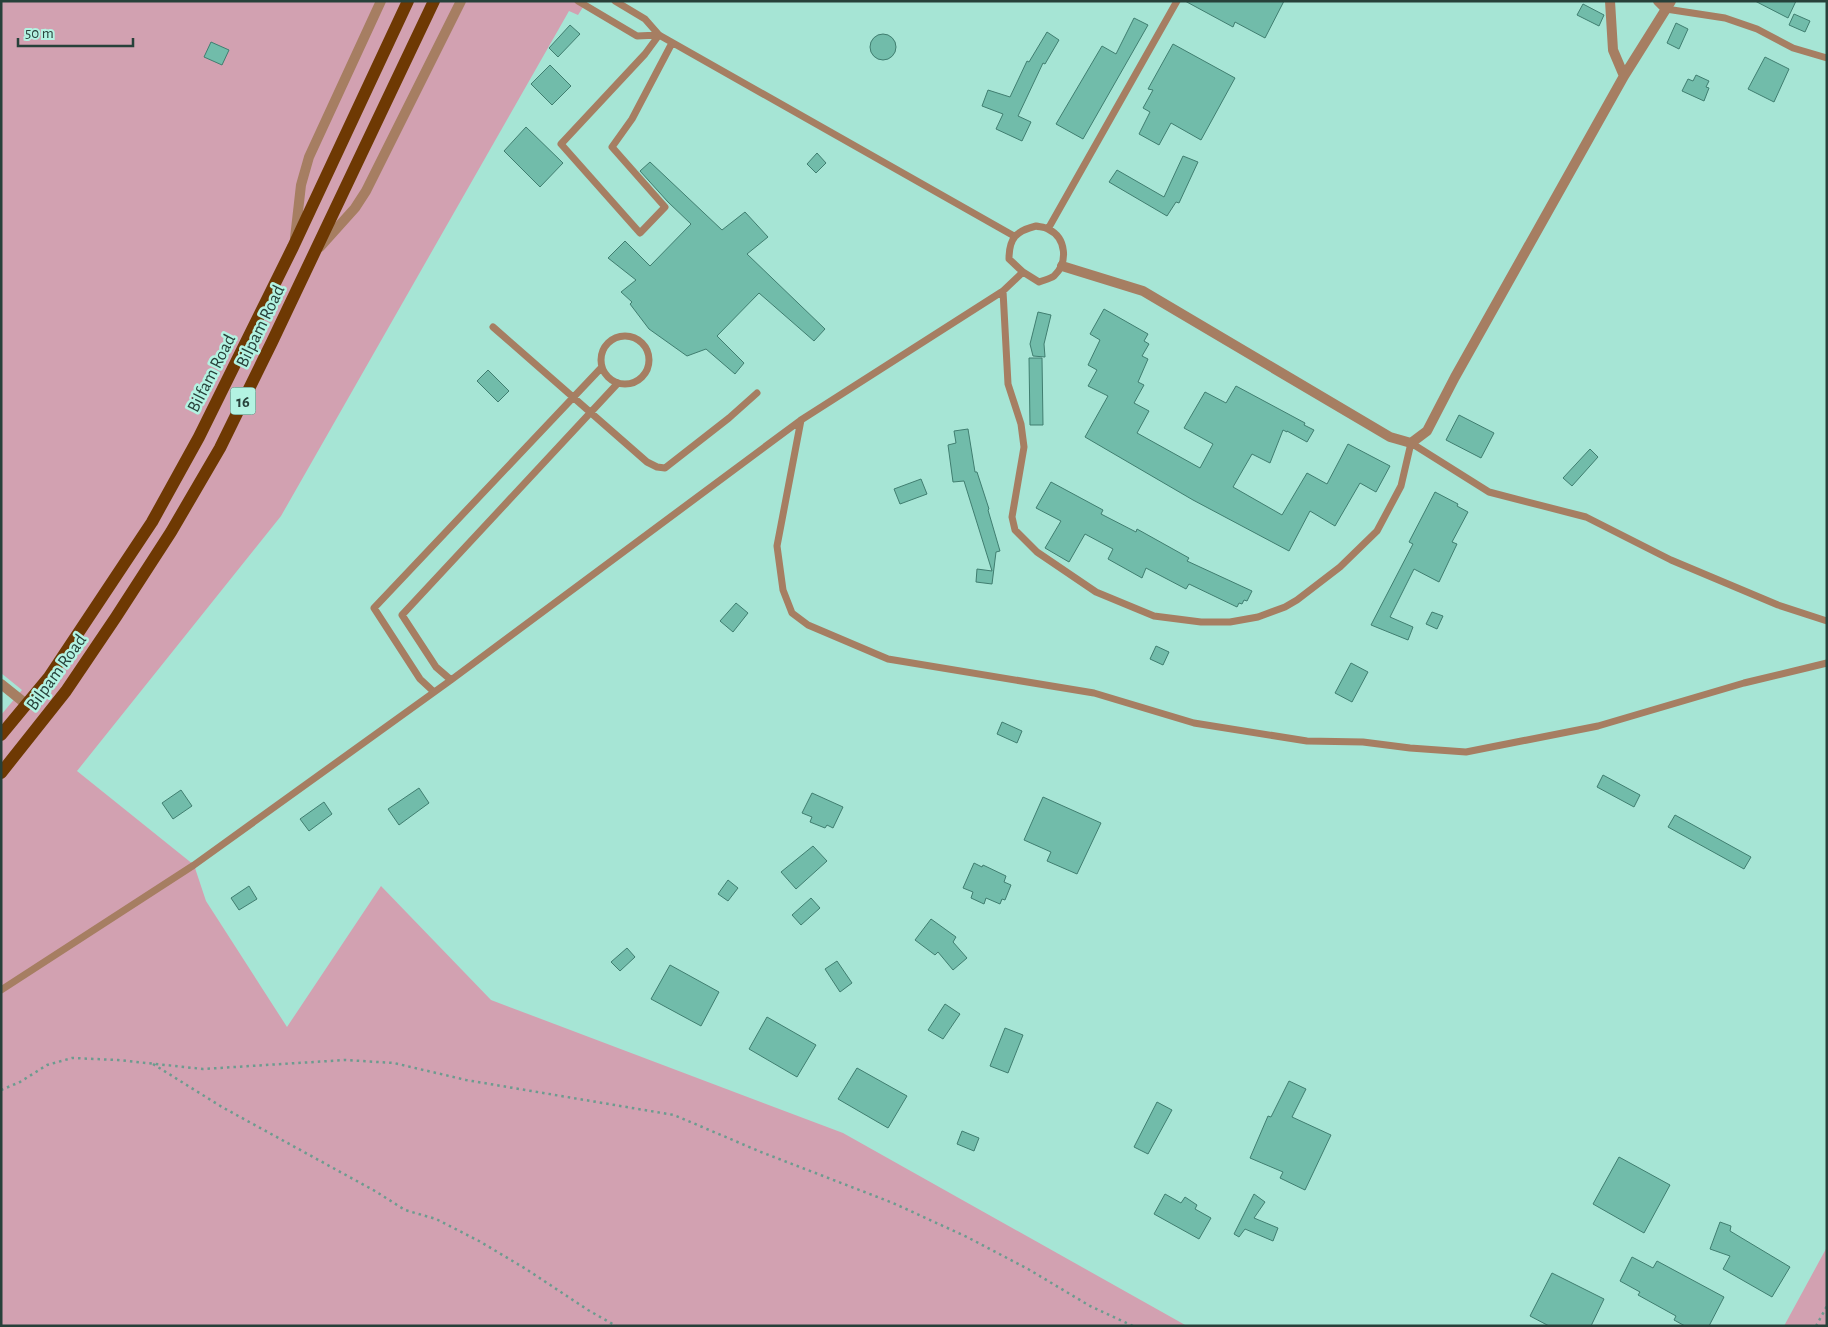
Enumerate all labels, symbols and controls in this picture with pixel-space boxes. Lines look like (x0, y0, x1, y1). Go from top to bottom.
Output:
scale bar (18, 15, 132, 47)
text: 50 m (25, 26, 54, 41)
street label: Bilpam Road (233, 283, 288, 370)
street label: Bilfam Road (185, 331, 239, 415)
road number: 16 (230, 388, 256, 414)
street label: Bilpam Road (23, 631, 90, 714)

